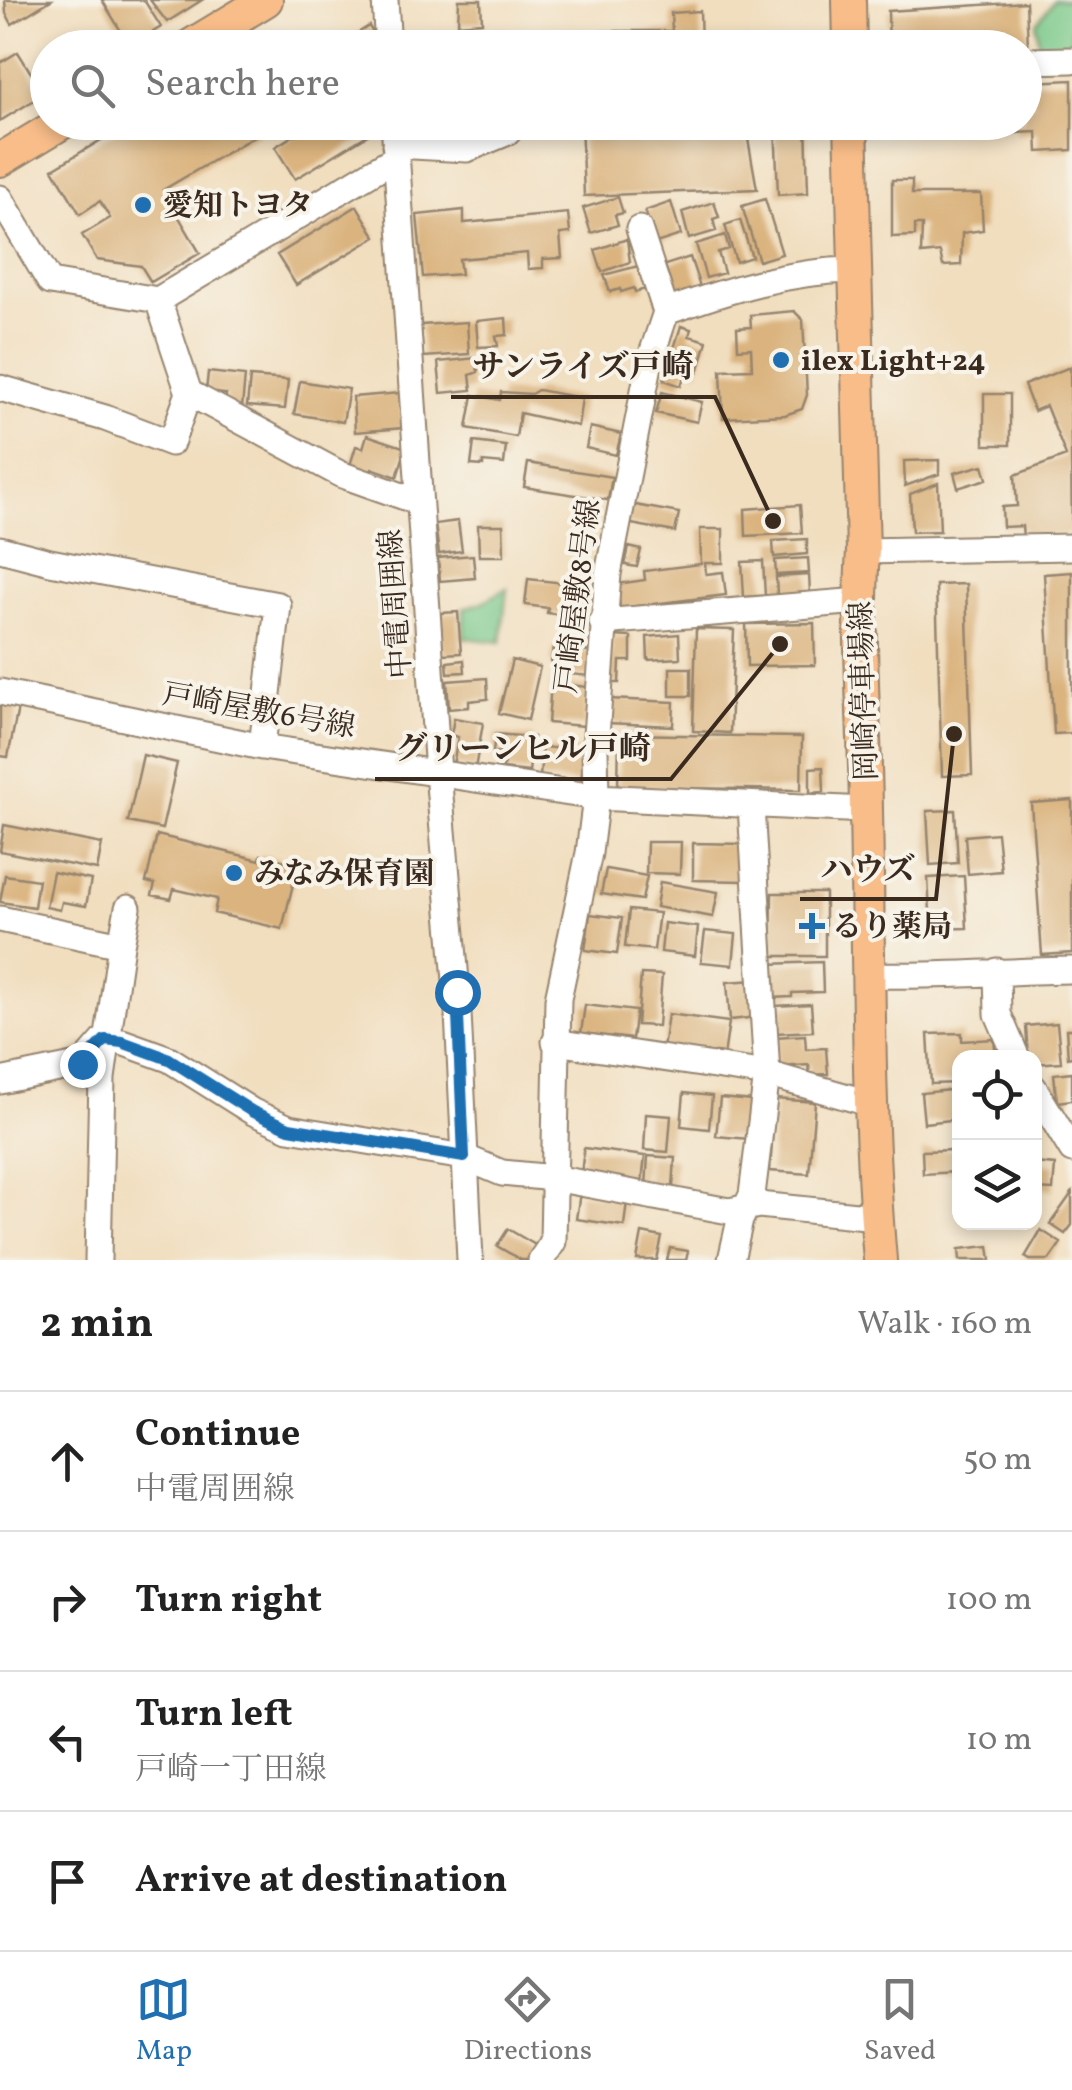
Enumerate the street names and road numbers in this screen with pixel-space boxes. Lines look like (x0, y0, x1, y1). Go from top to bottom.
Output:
street label: 戸崎屋敷8号線 (546, 497, 612, 696)
street label: 中電周囲線 (371, 528, 423, 680)
street label: 岡崎停車場線 (841, 600, 889, 782)
street label: 戸崎屋敷6号線 (159, 674, 358, 750)

